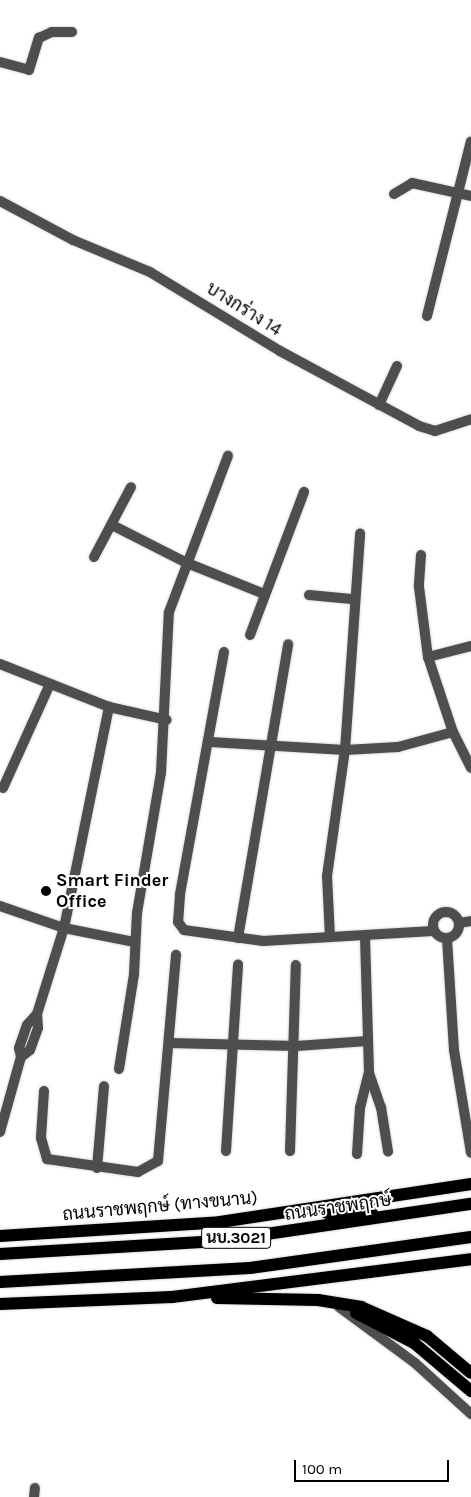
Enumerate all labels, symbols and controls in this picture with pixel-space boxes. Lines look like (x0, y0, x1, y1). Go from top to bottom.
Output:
street label: บางกร่าง 14 (202, 277, 286, 341)
place label: Smart Finder Office (56, 870, 168, 912)
marker: Smart Finder Office (40, 885, 52, 897)
street label: ถนนราชพฤกษ์ (ทางขนาน) (61, 1187, 259, 1225)
street label: ถนนราชพฤกษ์ (283, 1189, 393, 1225)
road number: นบ.3021 (201, 1224, 271, 1252)
scale bar (296, 1450, 451, 1482)
text: 100 m (302, 1460, 342, 1478)

